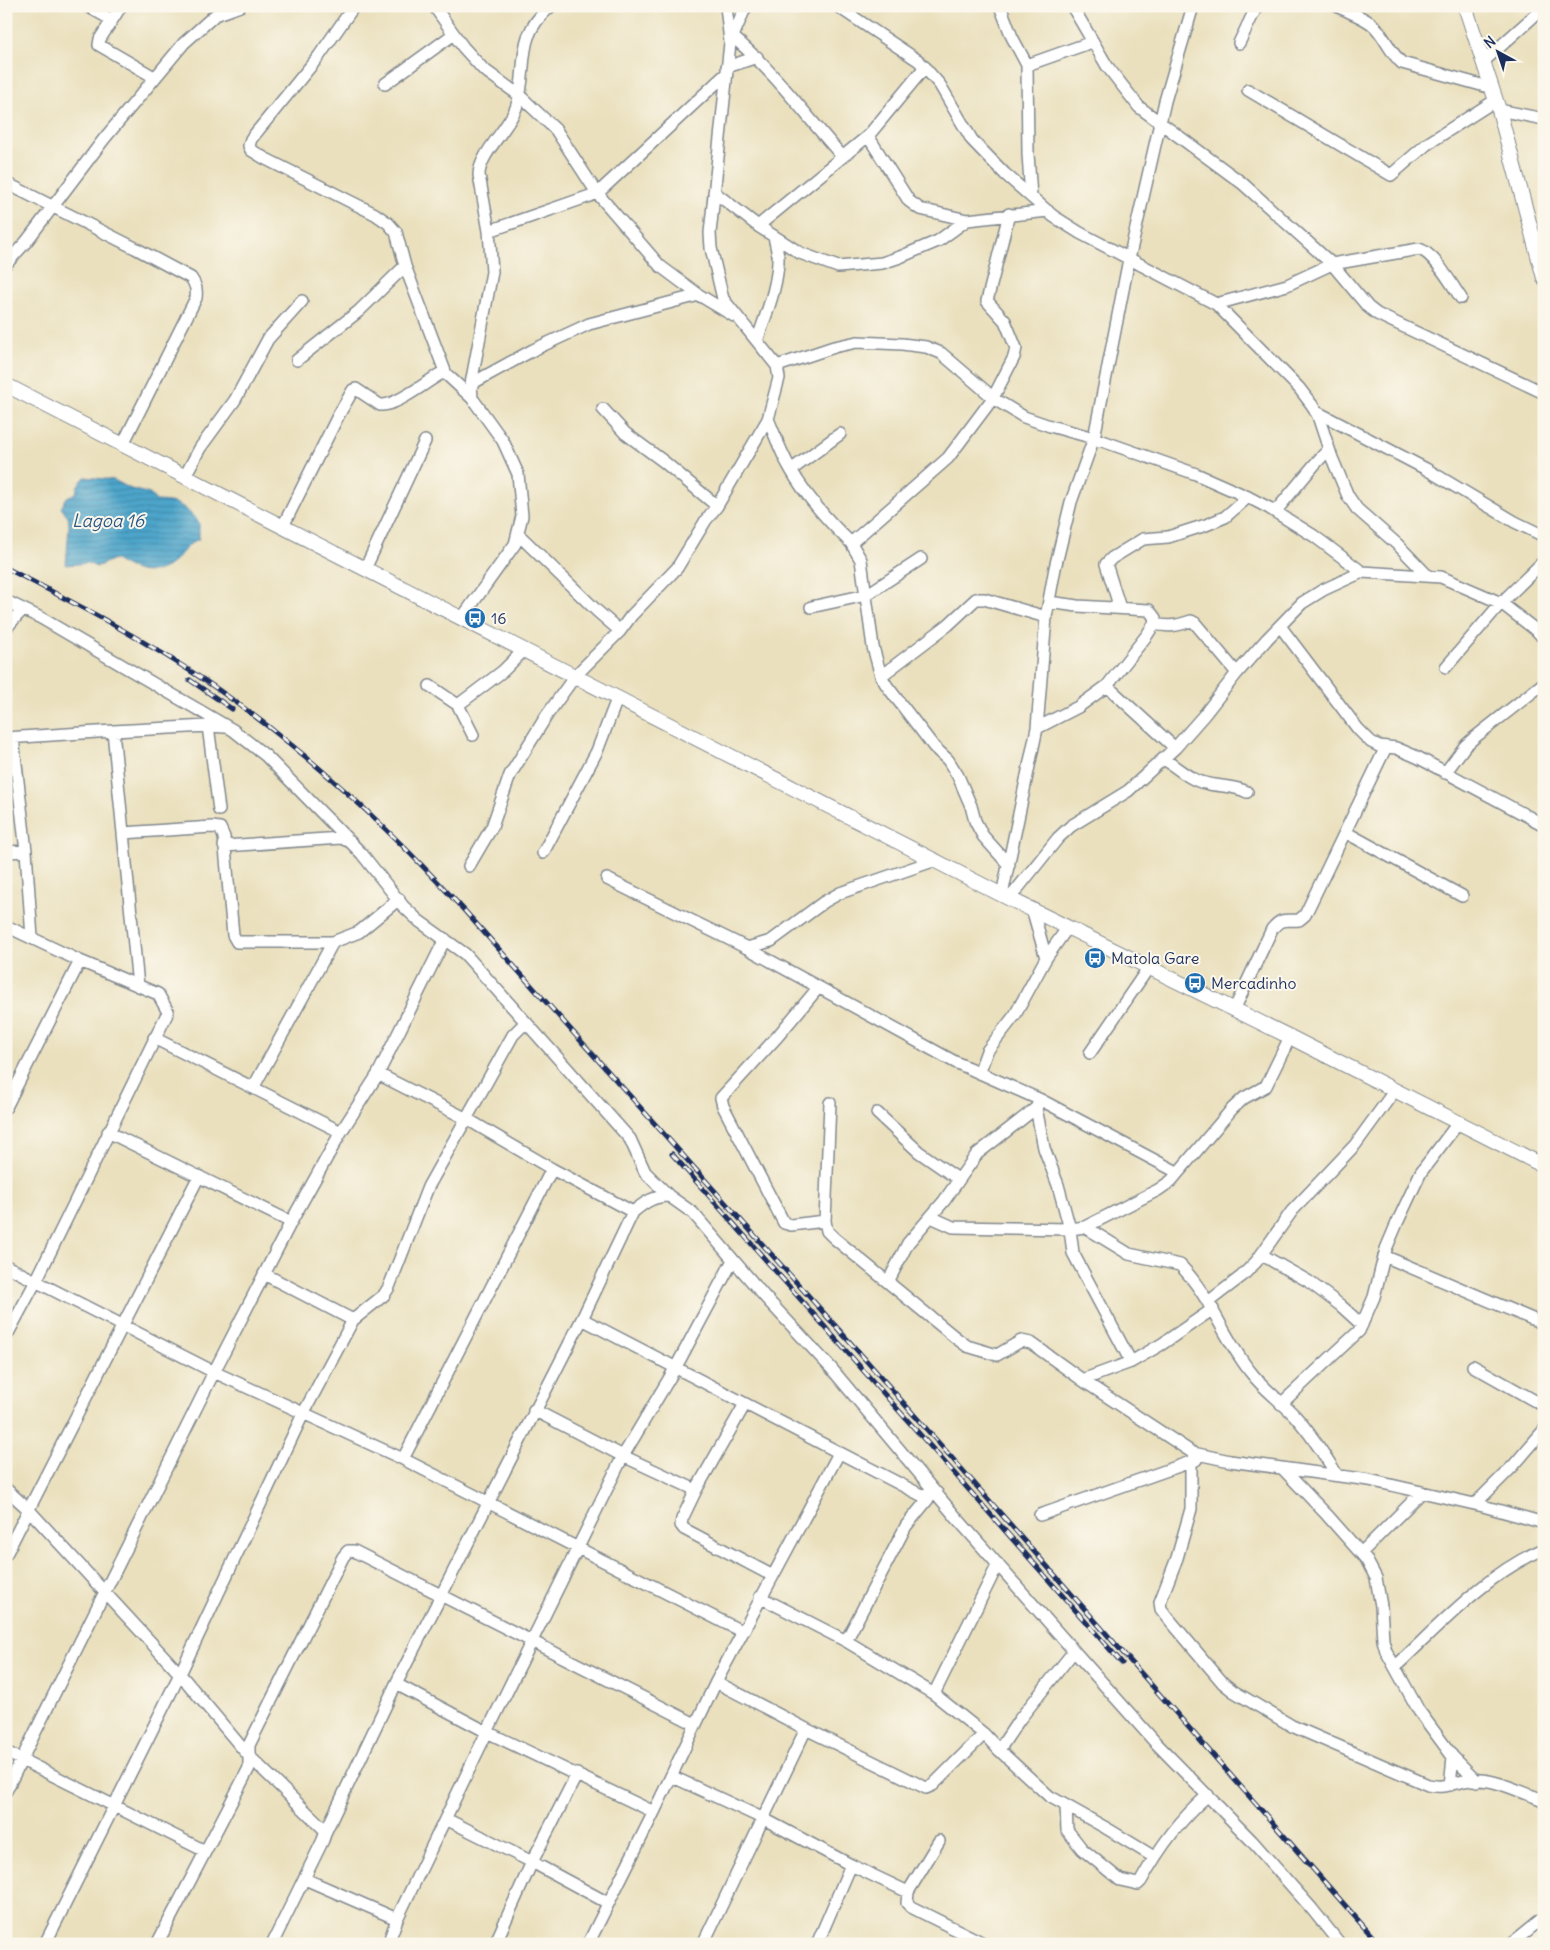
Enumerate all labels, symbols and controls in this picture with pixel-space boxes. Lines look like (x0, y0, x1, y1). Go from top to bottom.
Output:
north arrow (1472, 28, 1522, 78)
text: N (1480, 32, 1499, 52)
water label: Lagoa 16 (72, 509, 146, 532)
bus stop icon: 16 (463, 606, 487, 630)
place label: 16 (491, 608, 507, 628)
bus stop icon: Matola Gare (1083, 946, 1107, 970)
place label: Matola Gare (1111, 948, 1199, 968)
bus stop icon: Mercadinho (1183, 971, 1207, 995)
place label: Mercadinho (1211, 973, 1296, 993)

